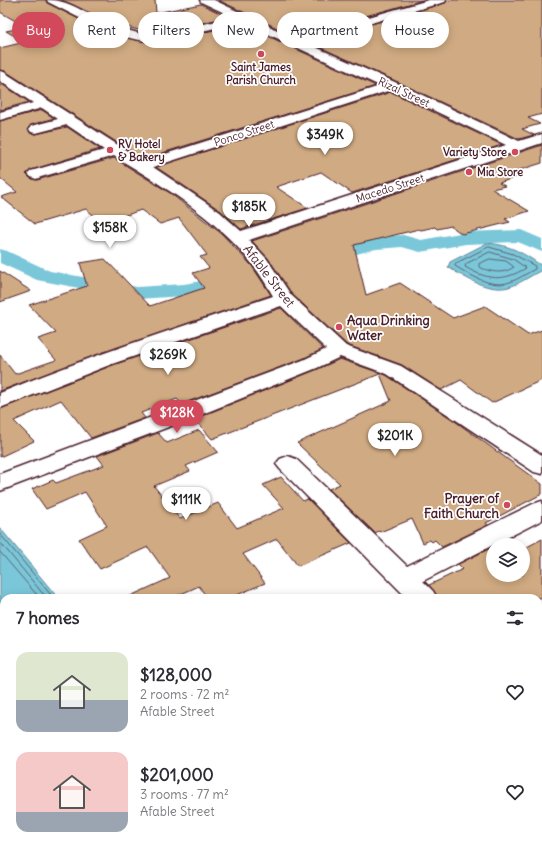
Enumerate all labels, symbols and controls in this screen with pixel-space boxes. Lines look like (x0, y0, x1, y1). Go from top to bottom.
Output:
chip: Buy (12, 12, 65, 48)
chip: Rent (73, 12, 130, 48)
chip: Filters (138, 12, 204, 48)
chip: New (212, 12, 269, 48)
chip: Apartment (277, 12, 373, 48)
chip: House (381, 12, 449, 48)
marker: Saint James Parish Church (256, 49, 266, 59)
place label: Saint James Parish Church (226, 60, 297, 87)
street label: Rizal Street (376, 74, 432, 110)
street label: Ponco Street (212, 117, 276, 149)
pin: $349K (297, 122, 353, 156)
text: $349K (306, 126, 344, 143)
place label: RV Hotel & Bakery (118, 137, 165, 165)
marker: RV Hotel & Bakery (105, 145, 115, 155)
place label: Variety Store (443, 145, 507, 160)
marker: Variety Store (510, 147, 520, 157)
place label: Mia Store (477, 165, 523, 179)
marker: Mia Store (464, 167, 474, 177)
street label: Macedo Street (354, 170, 426, 206)
pin: $185K (221, 194, 277, 228)
text: $185K (231, 198, 267, 215)
pin: $158K (82, 215, 138, 249)
text: $158K (92, 219, 128, 236)
street label: Afable Street (239, 241, 299, 311)
place label: Aqua Drinking Water (347, 312, 430, 344)
marker: Aqua Drinking Water (334, 322, 344, 332)
pin: $269K (140, 342, 196, 376)
text: $269K (149, 346, 187, 363)
pin: $128K (149, 400, 205, 434)
text: $128K (160, 404, 194, 421)
pin: $201K (367, 423, 423, 457)
text: $201K (377, 427, 413, 444)
pin: $111K (158, 487, 214, 521)
place label: Prayer of Faith Church (424, 490, 500, 522)
text: $111K (171, 491, 201, 508)
marker: Prayer of Faith Church (502, 500, 512, 510)
map controls (486, 538, 530, 582)
button: layers (486, 538, 530, 582)
text: 7 homes (16, 607, 80, 629)
icon: filters (504, 607, 526, 629)
text: $128,000 (140, 664, 212, 686)
icon: home (48, 668, 96, 716)
icon: heart (504, 681, 526, 703)
text: 2 rooms · 72 m² (140, 686, 229, 703)
text: Afable Street (140, 703, 215, 720)
text: $201,000 (140, 764, 214, 786)
icon: home (48, 768, 96, 816)
icon: heart (504, 781, 526, 803)
text: 3 rooms · 77 m² (140, 786, 229, 803)
text: Afable Street (140, 803, 215, 820)

